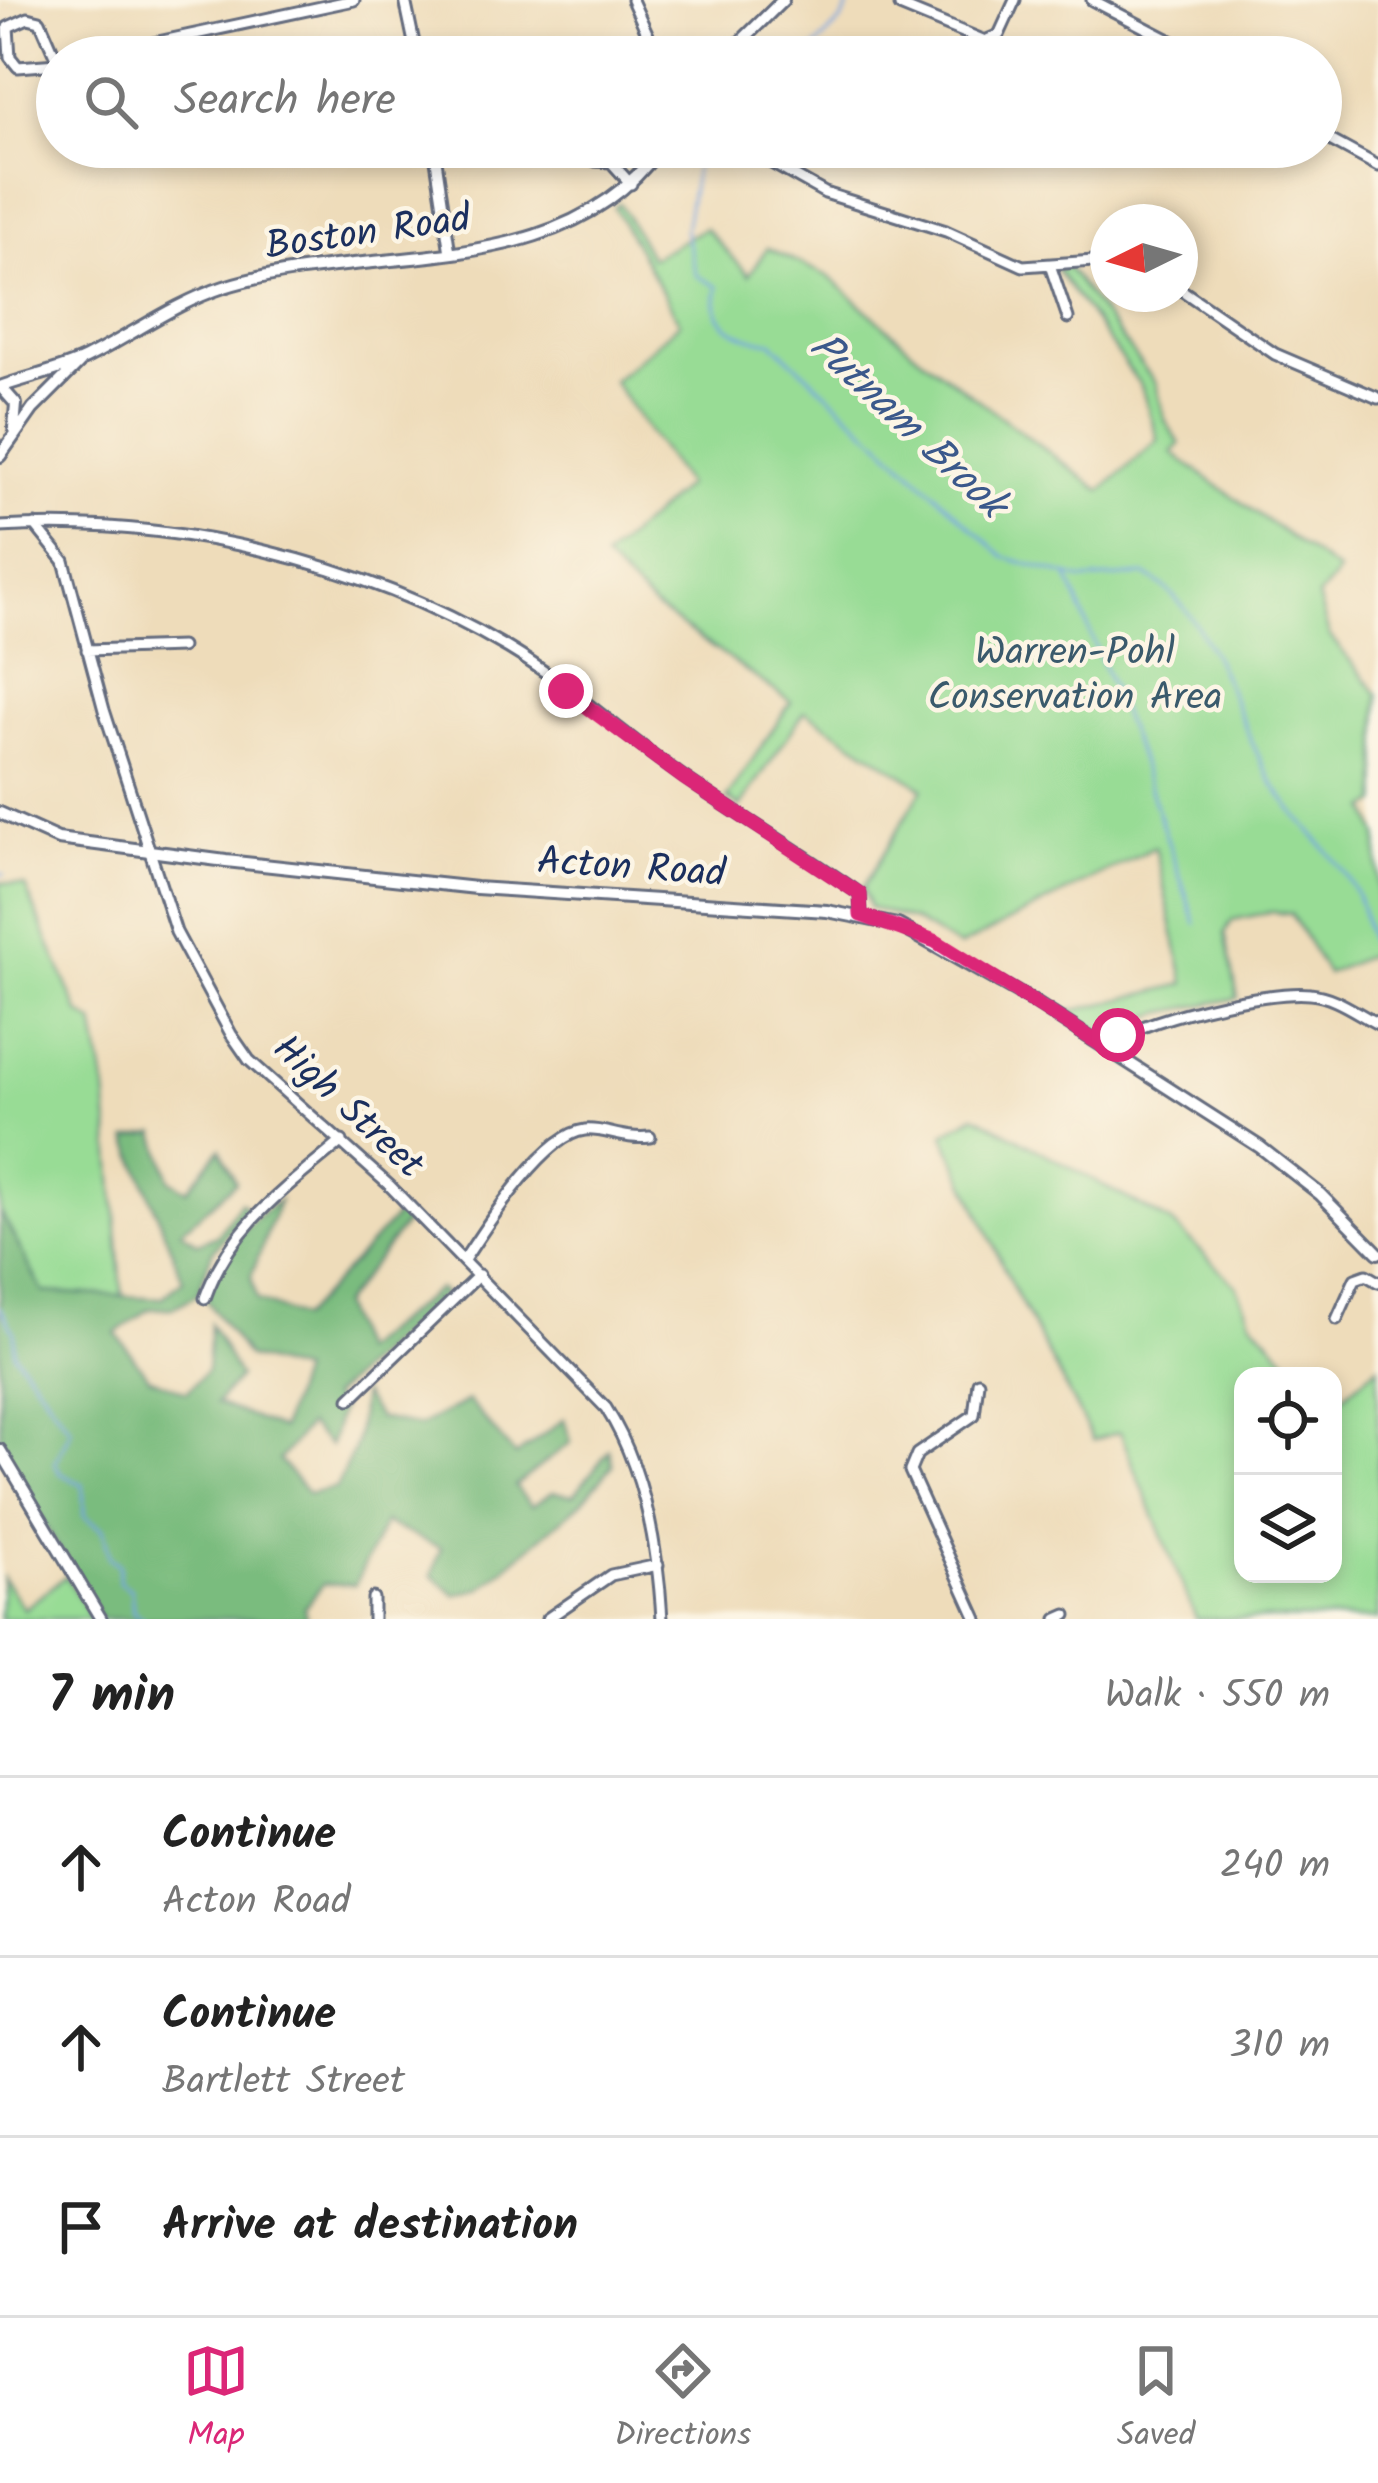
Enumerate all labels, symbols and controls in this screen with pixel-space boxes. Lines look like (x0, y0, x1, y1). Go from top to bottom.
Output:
search box (36, 36, 1342, 168)
text: Search here (174, 66, 396, 138)
icon: search (78, 69, 144, 135)
street label: Boston Road (261, 189, 476, 279)
north arrow (1090, 204, 1198, 312)
water label: Putnam Brook (793, 316, 1025, 539)
park label: Warren-Pohl Conservation Area (928, 623, 1222, 730)
route end (539, 664, 593, 718)
street label: Acton Road (535, 832, 729, 907)
route start (1091, 1008, 1145, 1062)
street label: High Street (257, 1021, 438, 1196)
map controls (1234, 1367, 1342, 1583)
button: locate (1234, 1367, 1342, 1475)
button: layers (1234, 1475, 1342, 1583)
text: 7 min (48, 1657, 175, 1738)
text: Walk · 550 m (1105, 1666, 1330, 1728)
text: Continue (162, 1800, 336, 1872)
icon: ahead (48, 1834, 114, 1900)
text: 240 m (1220, 1836, 1330, 1898)
text: Acton Road (162, 1872, 350, 1934)
text: Continue (162, 1980, 336, 2052)
icon: ahead (48, 2014, 114, 2080)
text: 310 m (1229, 2016, 1330, 2078)
text: Bartlett Street (162, 2052, 405, 2114)
text: Arrive at destination (162, 2191, 578, 2263)
icon: arrive (48, 2194, 114, 2260)
tab: Map (183, 2338, 249, 2463)
tab: Directions (614, 2338, 751, 2463)
tab: Saved (1117, 2338, 1195, 2463)

